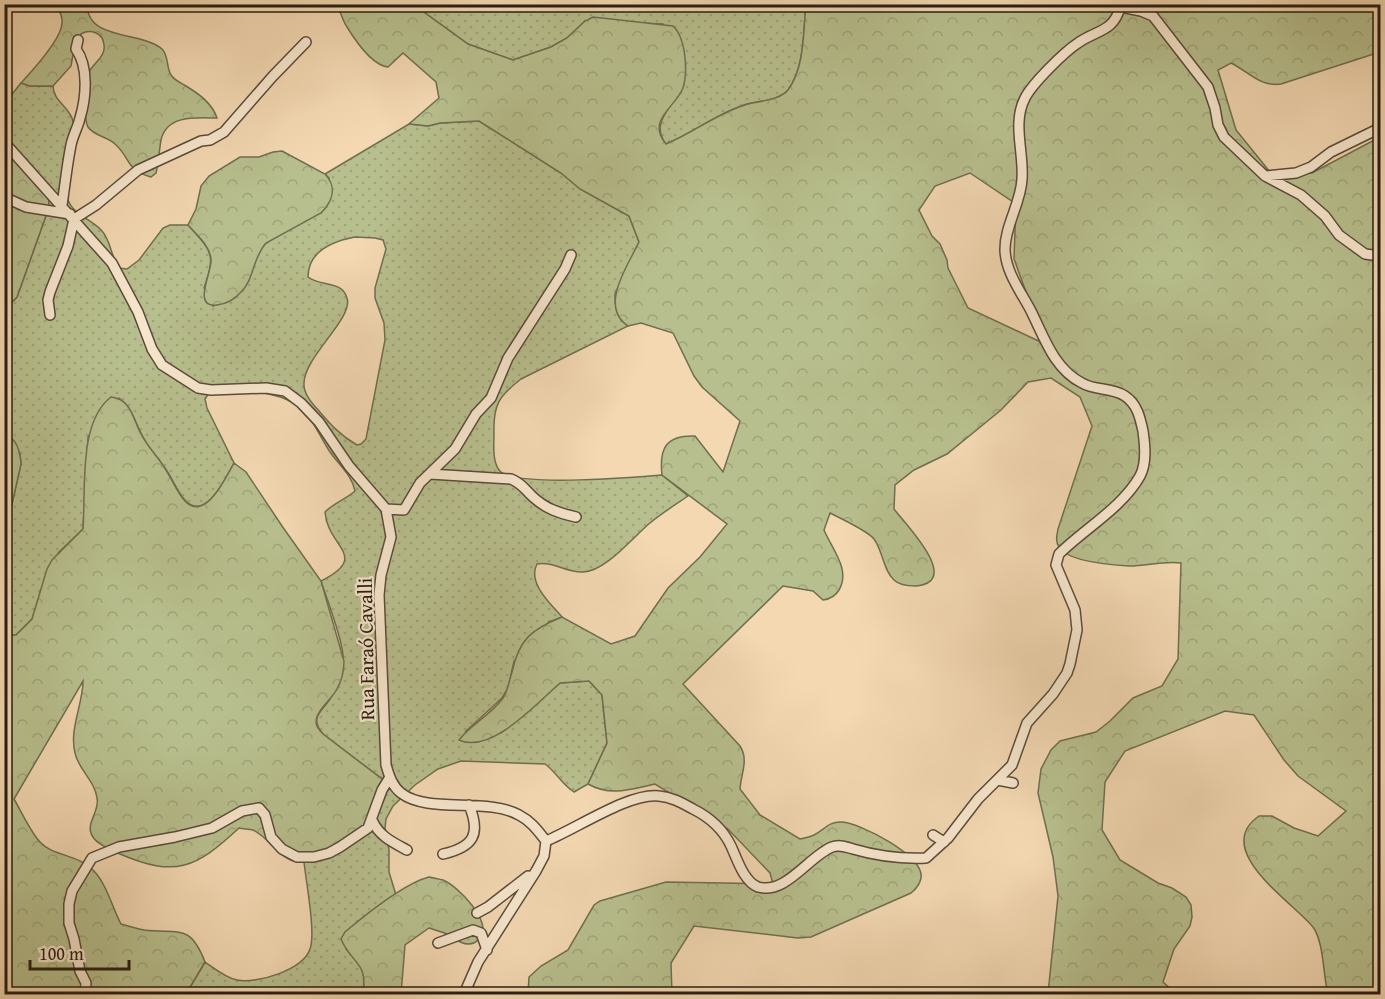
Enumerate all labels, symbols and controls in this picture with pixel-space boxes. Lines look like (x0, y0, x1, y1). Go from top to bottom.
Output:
street label: Rua Faraó Cavalli (350, 577, 381, 721)
scale bar (30, 933, 129, 971)
text: 100 m (39, 940, 84, 967)

